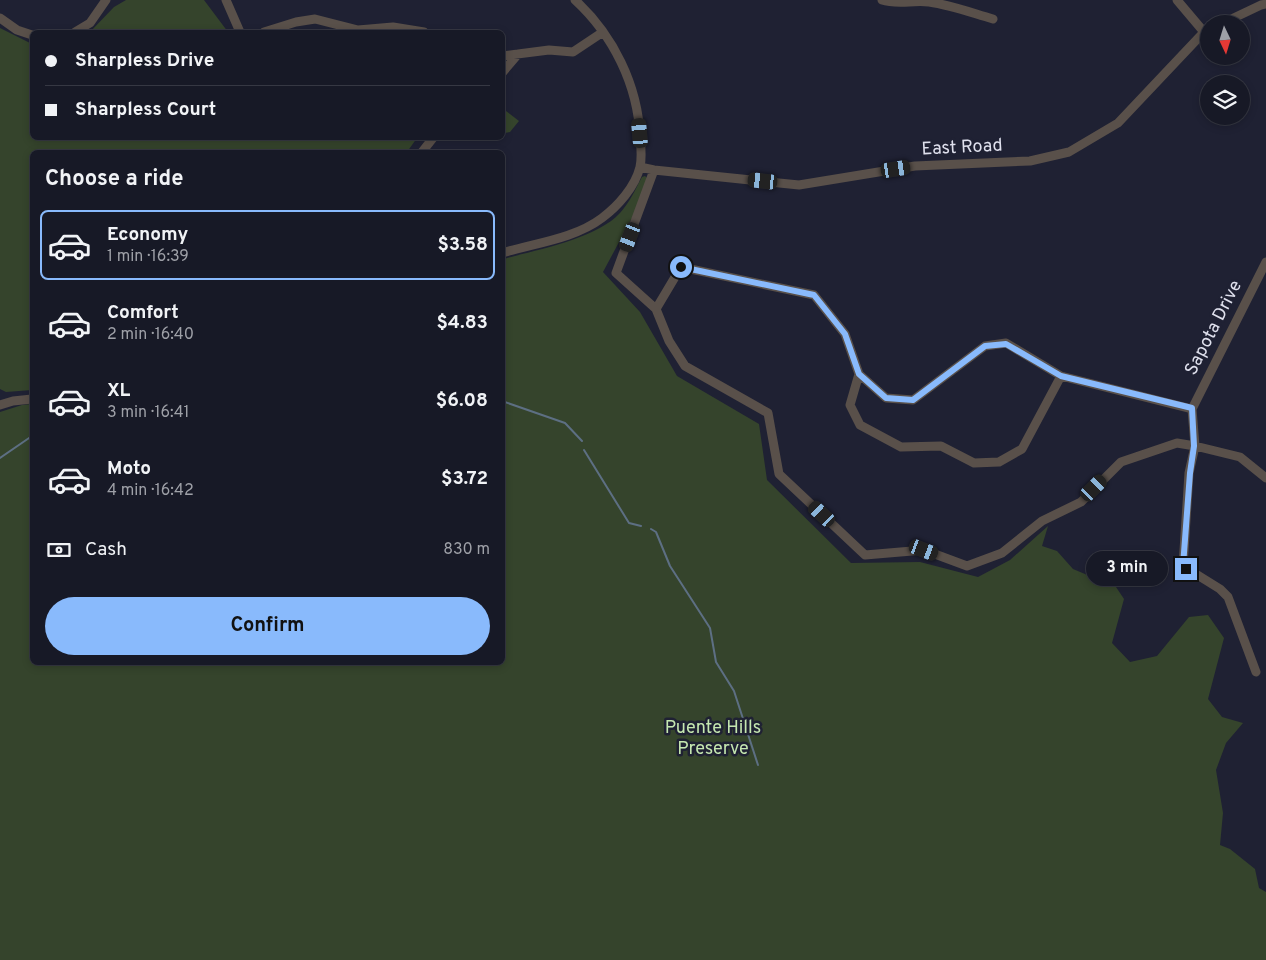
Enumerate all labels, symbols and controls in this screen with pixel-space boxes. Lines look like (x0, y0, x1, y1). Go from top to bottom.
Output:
north arrow (1200, 15, 1250, 65)
map controls (1200, 15, 1250, 125)
text: Sharpless Drive (75, 49, 214, 73)
button: layers (1200, 75, 1250, 125)
text: Sharpless Court (75, 98, 216, 122)
car (631, 117, 648, 149)
street label: East Road (921, 134, 1003, 162)
car (880, 159, 911, 179)
text: Choose a ride (45, 166, 183, 193)
car (747, 172, 778, 190)
car (617, 220, 642, 254)
icon: car (47, 223, 92, 268)
text: Economy (107, 223, 188, 247)
text: $3.58 (437, 233, 488, 257)
text: 1 min · 16:39 (107, 247, 189, 267)
route start (670, 256, 692, 278)
street label: Sapota Drive (1180, 277, 1248, 379)
icon: car (47, 301, 92, 346)
text: Comfort (107, 301, 179, 325)
text: $4.83 (436, 311, 488, 335)
text: 2 min · 16:40 (107, 325, 194, 345)
icon: car (47, 379, 92, 424)
text: XL (107, 379, 130, 403)
text: $6.08 (436, 389, 488, 413)
text: 3 min · 16:41 (107, 403, 190, 423)
icon: car (47, 457, 92, 502)
text: Moto (107, 457, 151, 481)
text: $3.72 (441, 467, 488, 491)
car (1078, 472, 1109, 504)
text: 4 min · 16:42 (107, 481, 194, 501)
car (805, 498, 838, 530)
icon: cash (45, 536, 73, 564)
text: Cash (85, 538, 127, 562)
car (907, 538, 940, 562)
text: 830 m (443, 540, 490, 560)
callout: 3 min (1086, 552, 1168, 586)
text: 3 min (1106, 558, 1148, 578)
route end (1175, 558, 1197, 580)
button: Confirm (45, 597, 490, 655)
park label: Puente Hills Preserve (665, 717, 761, 761)

